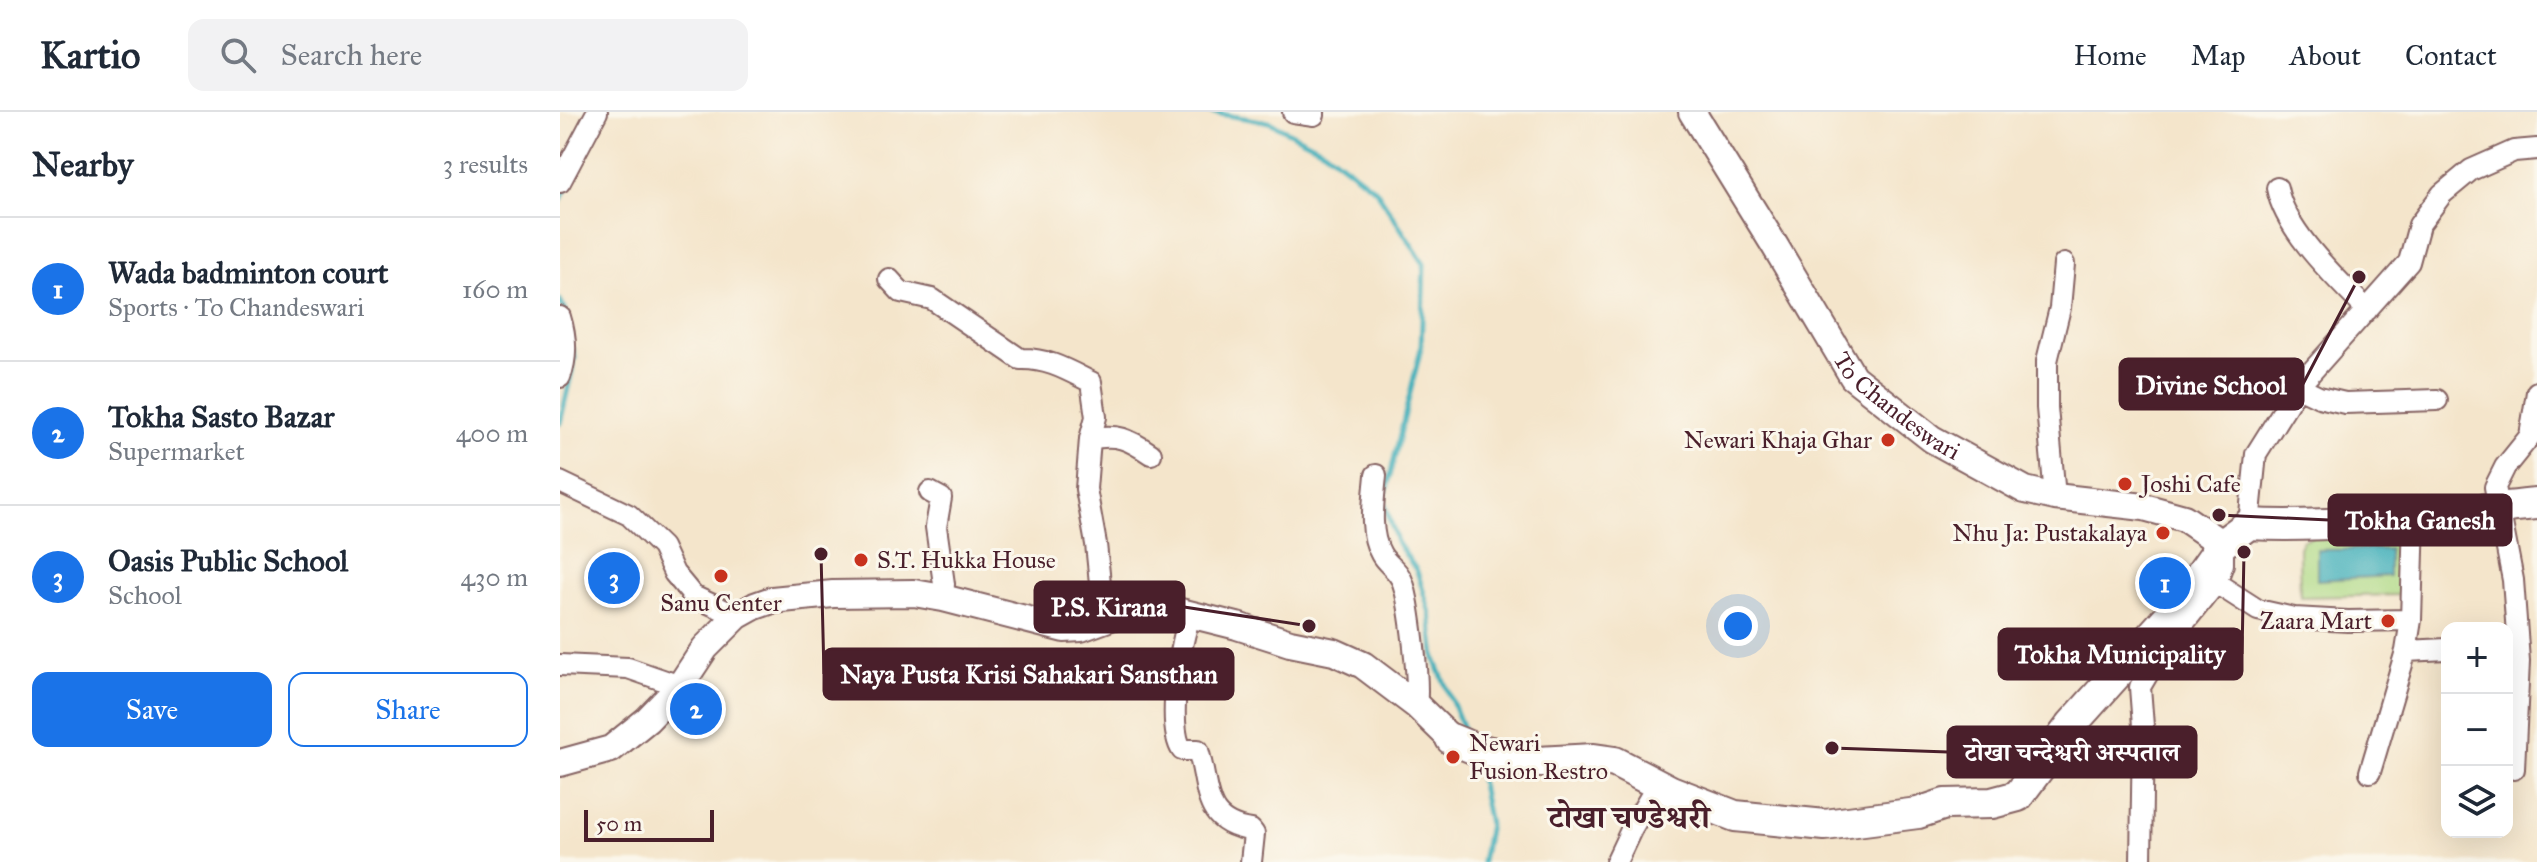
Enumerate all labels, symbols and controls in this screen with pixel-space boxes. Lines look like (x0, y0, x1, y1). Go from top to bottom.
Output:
search box (188, 19, 748, 91)
text: Kartio (40, 32, 140, 78)
icon: search (216, 33, 260, 77)
text: Search here (280, 37, 422, 73)
text: Home (2074, 38, 2147, 73)
text: Map (2191, 38, 2245, 73)
text: About (2289, 38, 2361, 73)
text: Contact (2405, 38, 2497, 73)
text: Nearby (32, 144, 134, 185)
text: 3 results (443, 148, 528, 180)
text: Wada badminton court (108, 255, 388, 291)
text: 1 (53, 273, 63, 305)
text: 160 m (462, 273, 528, 305)
text: Sports · To Chandeswari (108, 291, 364, 323)
street label: To Chandeswari (1827, 347, 1966, 467)
callout: Divine School (2120, 359, 2303, 409)
text: Divine School (2135, 369, 2288, 401)
text: Tokha Sasto Bazar (108, 399, 335, 435)
text: 2 (52, 417, 64, 449)
text: 400 m (456, 417, 528, 449)
place label: Newari Khaja Ghar (1684, 425, 1872, 455)
marker: Newari Khaja Ghar (1879, 431, 1897, 449)
text: Supermarket (108, 435, 245, 467)
place label: Joshi Cafe (2138, 469, 2241, 499)
marker: Joshi Cafe (2116, 475, 2134, 493)
callout: Tokha Ganesh (2329, 495, 2511, 545)
text: Tokha Ganesh (2344, 504, 2496, 536)
place label: Nhu Ja: Pustakalaya (1952, 518, 2148, 548)
marker: Nhu Ja: Pustakalaya (2154, 524, 2172, 542)
text: Oasis Public School (108, 543, 348, 579)
place label: S.T. Hukka House (877, 545, 1056, 575)
pin: 3 (588, 548, 640, 608)
marker: S.T. Hukka House (852, 551, 870, 569)
pin: 1 (2139, 553, 2191, 613)
text: 3 (53, 561, 63, 593)
text: 430 m (461, 561, 528, 593)
marker: Sanu Center (712, 567, 730, 585)
text: School (108, 579, 182, 611)
callout: P.S. Kirana (1035, 582, 1184, 632)
place label: Sanu Center (660, 588, 782, 618)
text: P.S. Kirana (1051, 591, 1168, 623)
your location (1718, 606, 1758, 646)
place label: Zaara Mart (2260, 606, 2372, 636)
marker: Zaara Mart (2379, 612, 2397, 630)
map controls (2441, 622, 2513, 838)
button: + (2441, 622, 2513, 694)
callout: Tokha Municipality (1999, 629, 2242, 679)
text: Tokha Municipality (2014, 638, 2227, 670)
callout: Naya Pusta Krisi Sahakari Sansthan (824, 649, 1233, 699)
text: Naya Pusta Krisi Sahakari Sansthan (840, 658, 1218, 690)
button: Save (32, 672, 272, 747)
button: Share (288, 672, 528, 747)
pin: 2 (670, 679, 722, 739)
button: − (2441, 694, 2513, 766)
callout: टोखा चन्देश्वरी अस्पताल (1948, 727, 2196, 777)
place label: Newari Fusion Restro (1469, 728, 1608, 786)
text: टोखा चन्देश्वरी अस्पताल (1962, 736, 2182, 768)
marker: Newari Fusion Restro (1444, 748, 1462, 766)
button: layers (2441, 766, 2513, 838)
district label: टोखा चण्डेश्वरी (1546, 798, 1712, 837)
scale bar (584, 806, 714, 842)
text: 50 m (596, 810, 642, 837)

